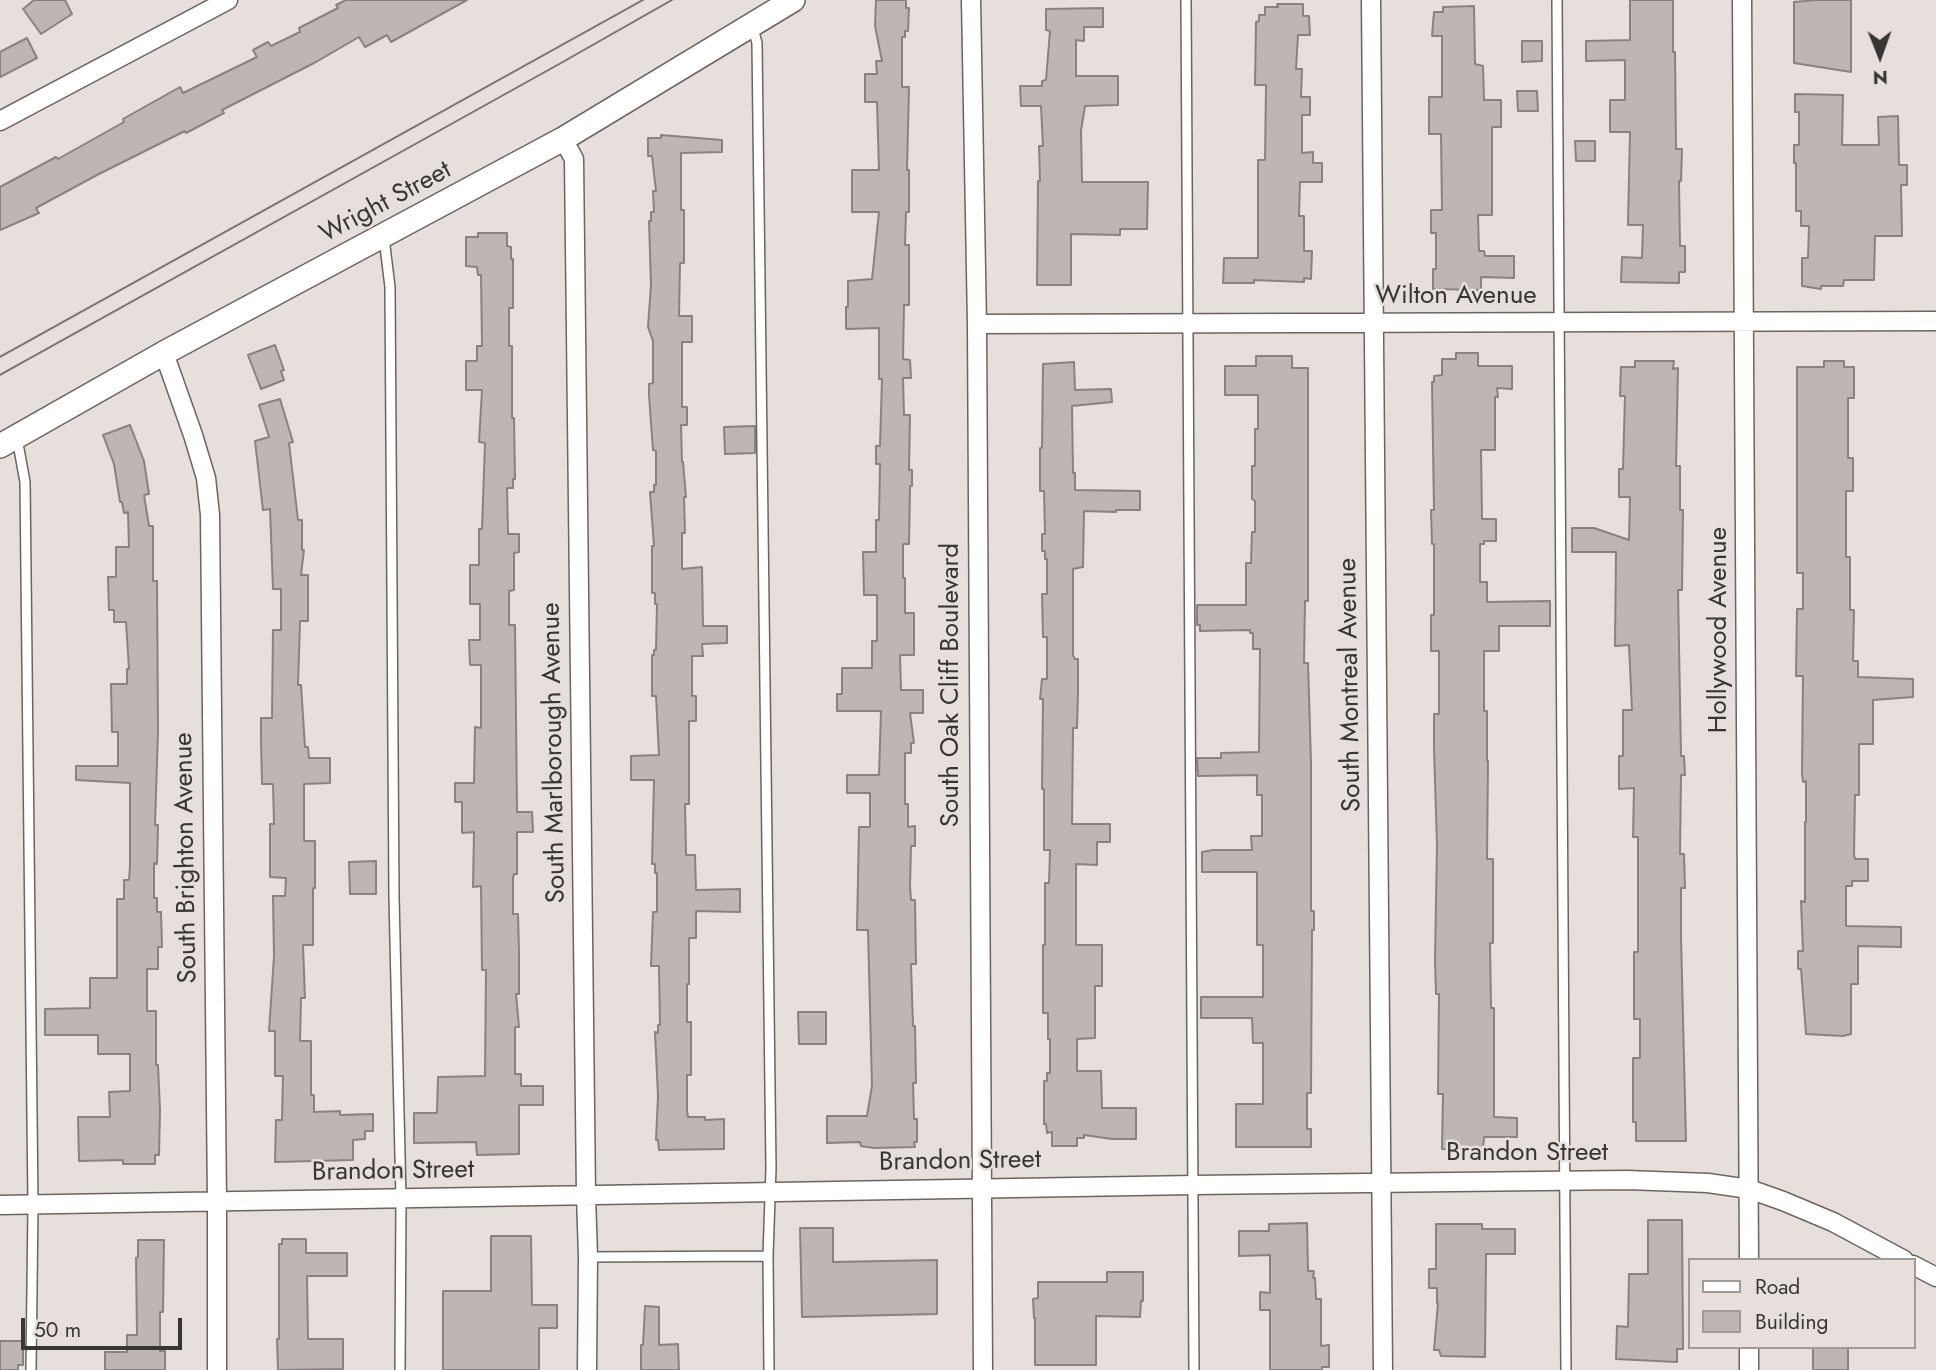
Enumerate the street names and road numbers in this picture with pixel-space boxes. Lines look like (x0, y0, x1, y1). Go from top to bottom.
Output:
street label: Wright Street (315, 155, 457, 251)
street label: Wilton Avenue (1375, 281, 1537, 313)
street label: Hollywood Avenue (1704, 527, 1736, 733)
street label: South Oak Cliff Boulevard (936, 543, 968, 827)
street label: South Montreal Avenue (1333, 558, 1369, 812)
street label: South Marlborough Avenue (537, 602, 573, 904)
street label: South Brighton Avenue (169, 732, 205, 984)
street label: Brandon Street (1446, 1138, 1608, 1170)
street label: Brandon Street (879, 1145, 1041, 1179)
street label: Brandon Street (312, 1155, 474, 1189)

